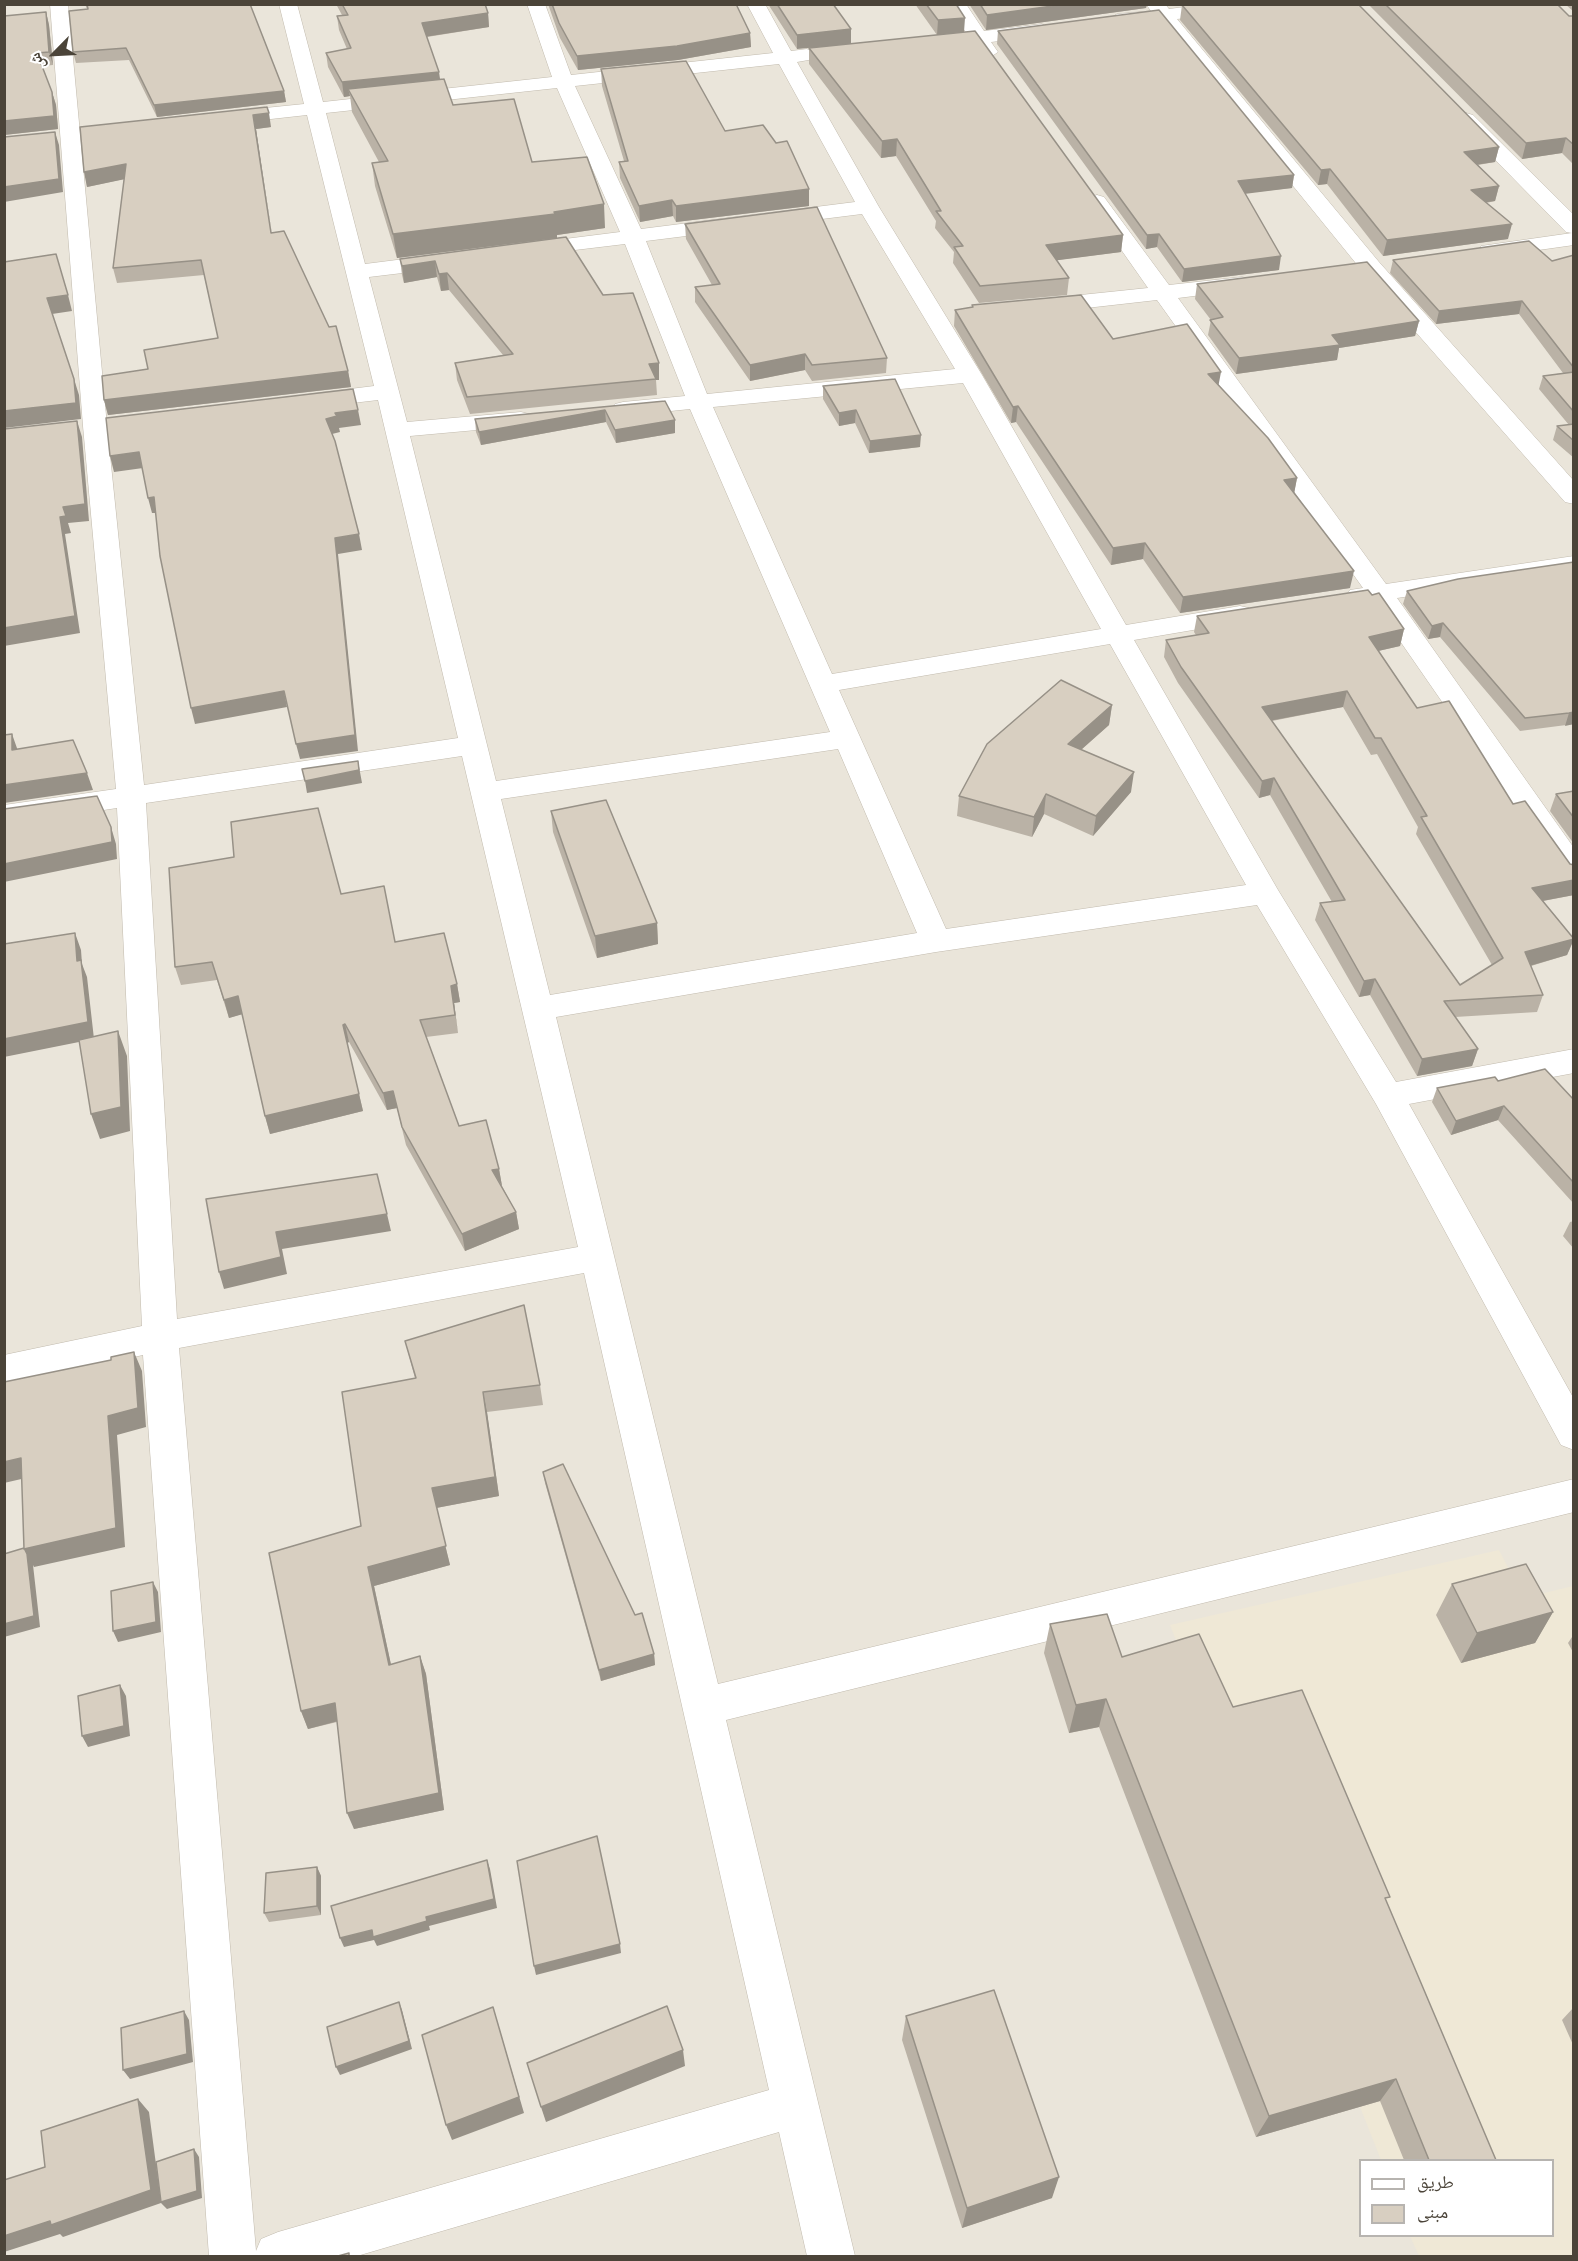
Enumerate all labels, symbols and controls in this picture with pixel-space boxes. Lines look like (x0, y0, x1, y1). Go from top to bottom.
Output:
north arrow (24, 24, 84, 84)
text: ش (23, 49, 51, 74)
legend (1359, 2159, 1554, 2237)
text: طريق (1417, 2169, 1454, 2195)
text: مبنى (1417, 2199, 1448, 2225)

